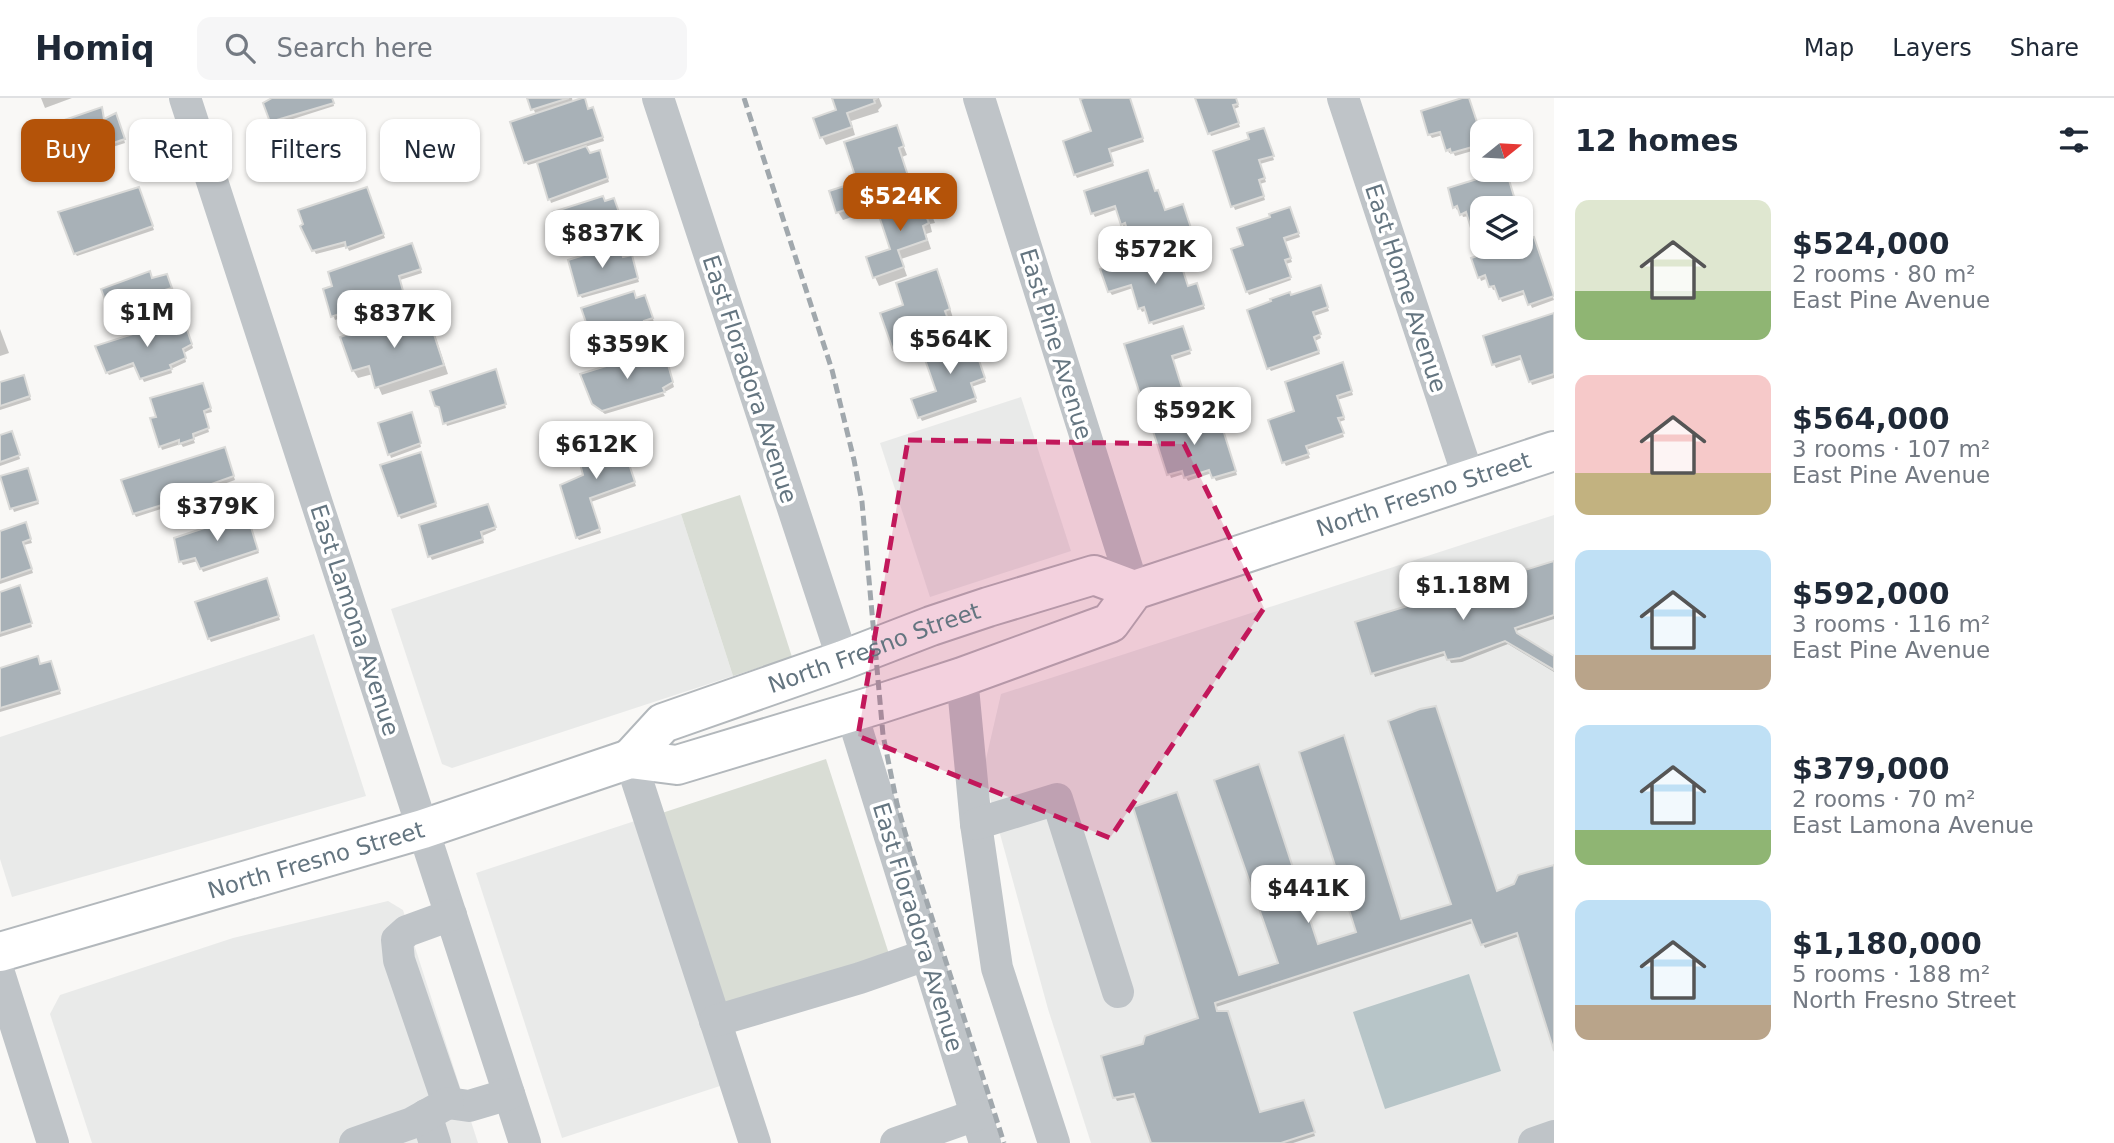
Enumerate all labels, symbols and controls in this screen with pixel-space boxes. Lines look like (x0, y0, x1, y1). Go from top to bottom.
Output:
search box (197, 17, 687, 80)
text: Homiq (35, 29, 155, 68)
icon: search (221, 29, 259, 67)
text: Search here (277, 33, 433, 63)
text: Map (1804, 34, 1854, 62)
text: Layers (1892, 34, 1972, 62)
text: Share (2010, 34, 2079, 62)
chip: Buy (21, 119, 115, 182)
chip: Rent (129, 119, 232, 182)
chip: Filters (246, 119, 366, 182)
chip: New (380, 119, 480, 182)
north arrow (1470, 119, 1533, 182)
map controls (1470, 119, 1533, 259)
icon: filters (2055, 121, 2093, 159)
text: 12 homes (1575, 123, 1739, 158)
pin: $524K (851, 174, 949, 233)
street label: East Home Avenue (1360, 180, 1452, 396)
text: $524K (859, 183, 941, 209)
button: layers (1470, 196, 1533, 259)
pin: $837K (553, 211, 651, 270)
text: $837K (561, 220, 643, 246)
pin: $572K (1106, 226, 1204, 286)
text: $524,000 (1792, 226, 1950, 261)
icon: home (1631, 228, 1715, 312)
text: $572K (1114, 236, 1196, 262)
street label: East Pine Avenue (1015, 245, 1097, 443)
street label: East Floradora Avenue (698, 252, 802, 506)
text: 2 rooms · 80 m² (1792, 261, 1976, 287)
text: East Pine Avenue (1792, 287, 1990, 313)
pin: $1M (113, 289, 181, 349)
pin: $837K (345, 290, 443, 350)
text: $1M (120, 299, 174, 325)
text: $837K (353, 300, 435, 326)
pin: $564K (901, 316, 999, 376)
pin: $359K (578, 322, 676, 381)
text: $564K (909, 326, 991, 352)
text: $359K (586, 331, 668, 357)
pin: $592K (1145, 388, 1243, 447)
text: $592K (1153, 397, 1235, 423)
text: $564,000 (1792, 401, 1950, 436)
icon: home (1631, 403, 1715, 487)
pin: $612K (547, 422, 645, 481)
text: $612K (555, 431, 637, 457)
text: 3 rooms · 107 m² (1792, 436, 1990, 462)
street label: North Fresno Street (1313, 447, 1534, 542)
text: East Pine Avenue (1792, 462, 1990, 488)
pin: $379K (168, 484, 266, 543)
text: $379K (176, 493, 258, 519)
street label: East Lamona Avenue (305, 501, 405, 739)
pin: $1.18M (1406, 562, 1520, 622)
text: $1.18M (1415, 572, 1511, 598)
text: $592,000 (1792, 576, 1950, 611)
icon: home (1631, 578, 1715, 662)
street label: North Fresno Street (764, 597, 984, 698)
text: 3 rooms · 116 m² (1792, 611, 1990, 637)
text: East Pine Avenue (1792, 637, 1990, 663)
text: $379,000 (1792, 751, 1950, 786)
icon: home (1631, 753, 1715, 837)
text: 2 rooms · 70 m² (1792, 786, 1976, 812)
street label: East Floradora Avenue (868, 799, 968, 1055)
text: East Lamona Avenue (1792, 812, 2034, 838)
street label: North Fresno Street (205, 816, 427, 904)
pin: $441K (1259, 866, 1357, 925)
text: $441K (1267, 875, 1349, 901)
text: $1,180,000 (1792, 926, 1982, 961)
icon: home (1631, 928, 1715, 1012)
text: 5 rooms · 188 m² (1792, 961, 1990, 987)
text: North Fresno Street (1792, 987, 2016, 1013)

